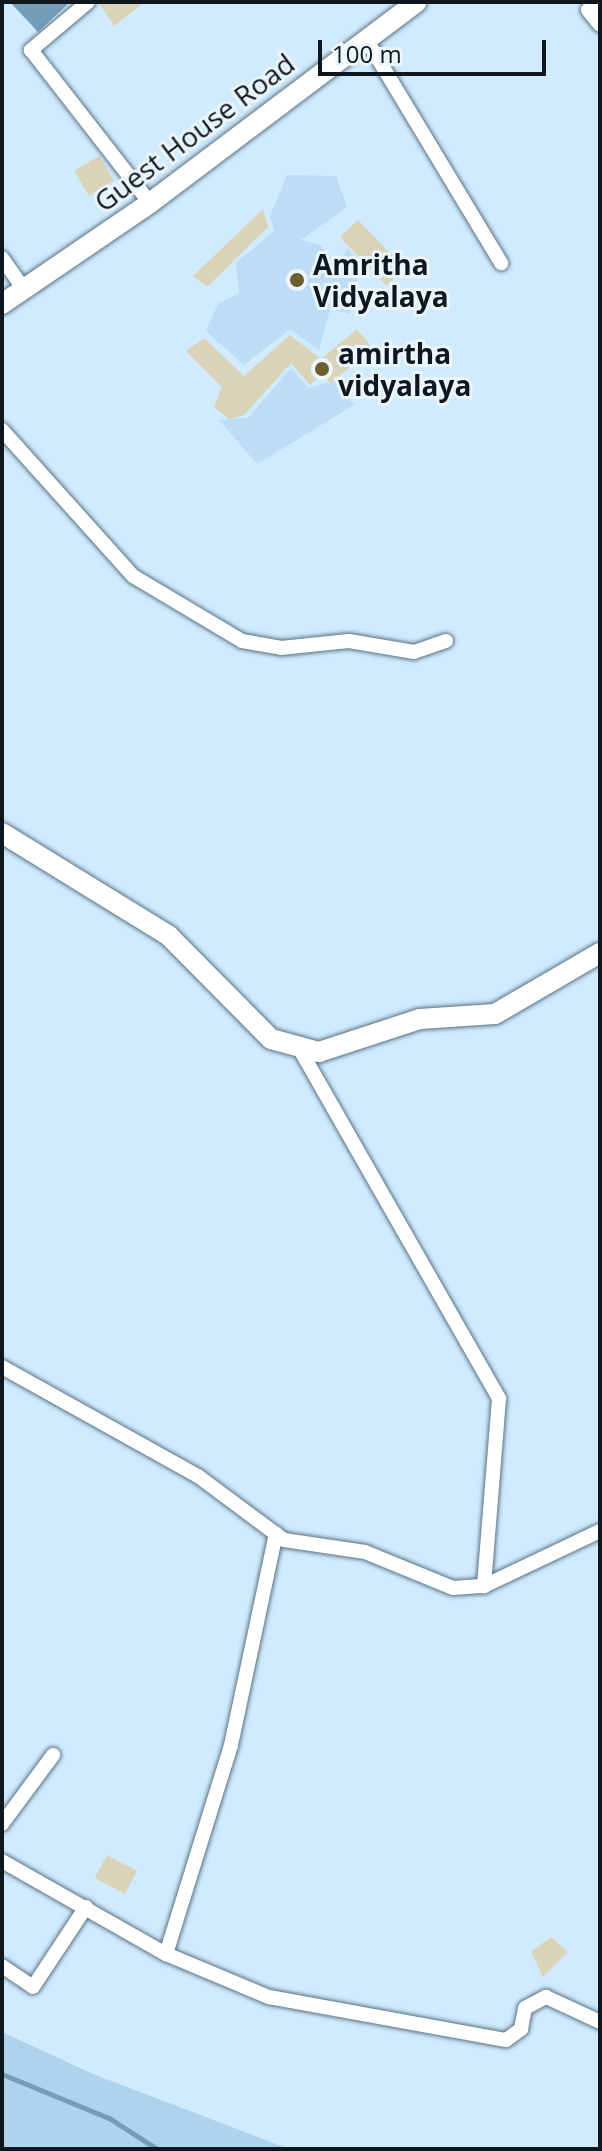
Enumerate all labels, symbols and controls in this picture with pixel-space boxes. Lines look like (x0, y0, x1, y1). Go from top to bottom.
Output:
scale bar (322, 24, 550, 74)
text: 100 m (332, 37, 402, 70)
street label: Guest House Road (87, 46, 301, 218)
place label: Amritha Vidyalaya (313, 247, 449, 313)
marker: Amritha Vidyalaya (288, 271, 306, 289)
place label: amirtha vidyalaya (338, 336, 471, 402)
marker: amirtha vidyalaya (313, 360, 331, 378)

